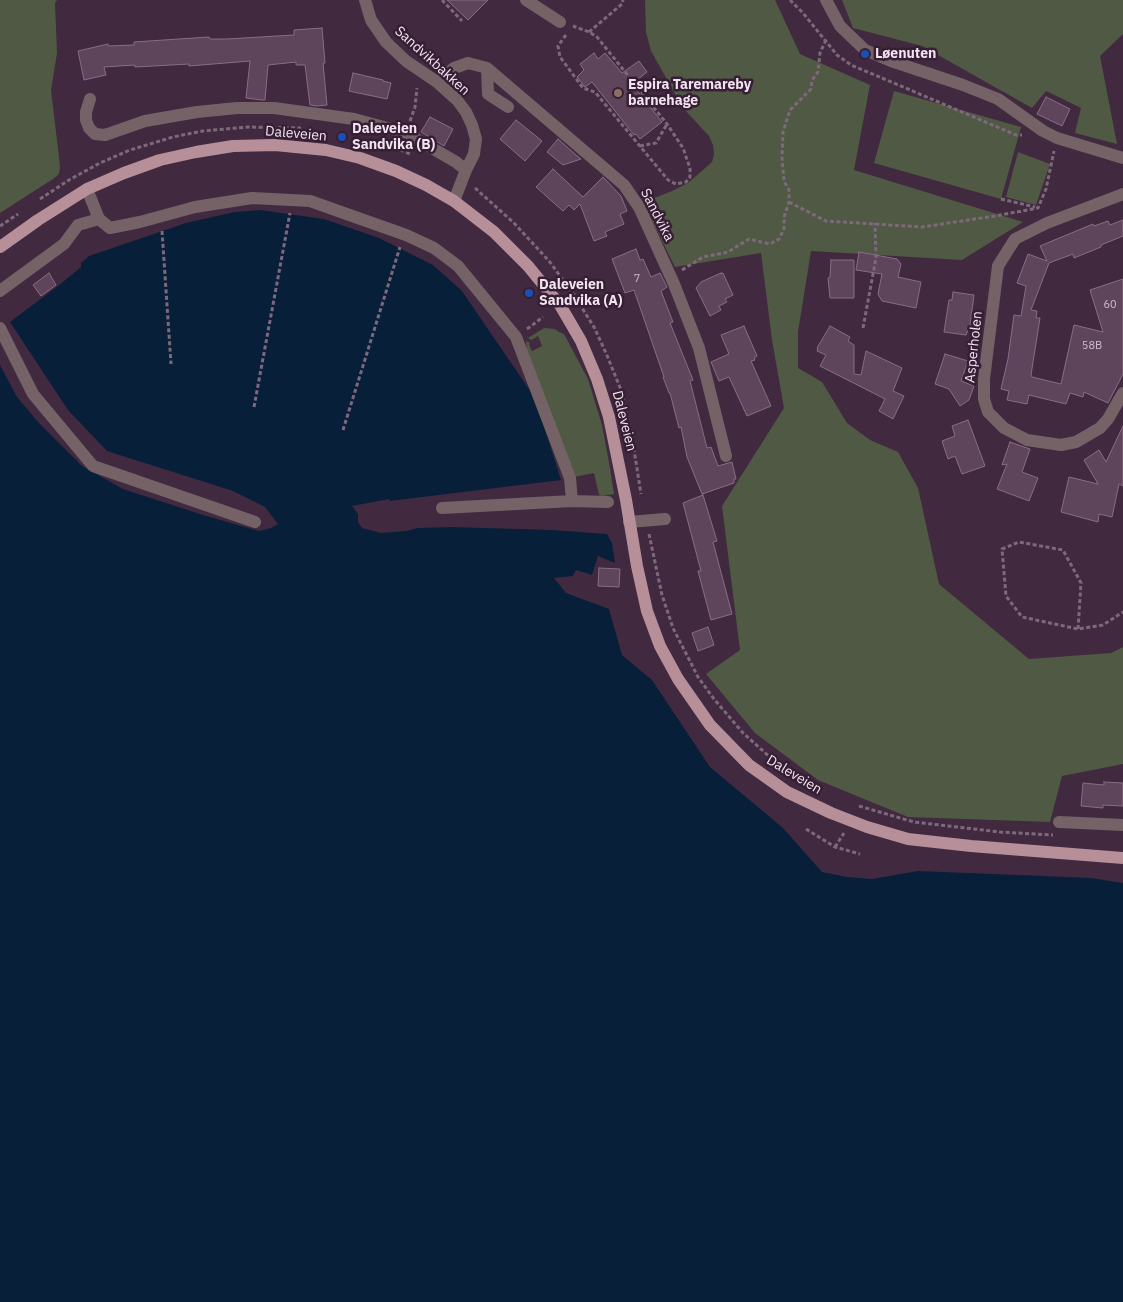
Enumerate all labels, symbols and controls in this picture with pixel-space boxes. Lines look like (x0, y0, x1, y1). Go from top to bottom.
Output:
street label: Sandvikbakken (391, 23, 473, 99)
place label: Løenuten (875, 46, 936, 62)
marker: Løenuten (859, 48, 871, 60)
place label: Espira Taremareby barnehage (628, 77, 751, 110)
marker: Espira Taremareby barnehage (612, 87, 624, 99)
place label: Daleveien Sandvika (B) (352, 121, 435, 154)
street label: Daleveien (264, 123, 328, 145)
marker: Daleveien Sandvika (B) (336, 131, 348, 143)
street label: Sandvika (637, 186, 677, 244)
house number: 7 (634, 272, 640, 286)
place label: Daleveien Sandvika (A) (539, 277, 622, 310)
marker: Daleveien Sandvika (A) (523, 287, 535, 299)
house number: 60 (1103, 298, 1117, 312)
street label: Asperholen (962, 310, 986, 384)
house number: 58B (1082, 339, 1102, 353)
street label: Daleveien (608, 389, 640, 453)
street label: Daleveien (763, 752, 825, 798)

